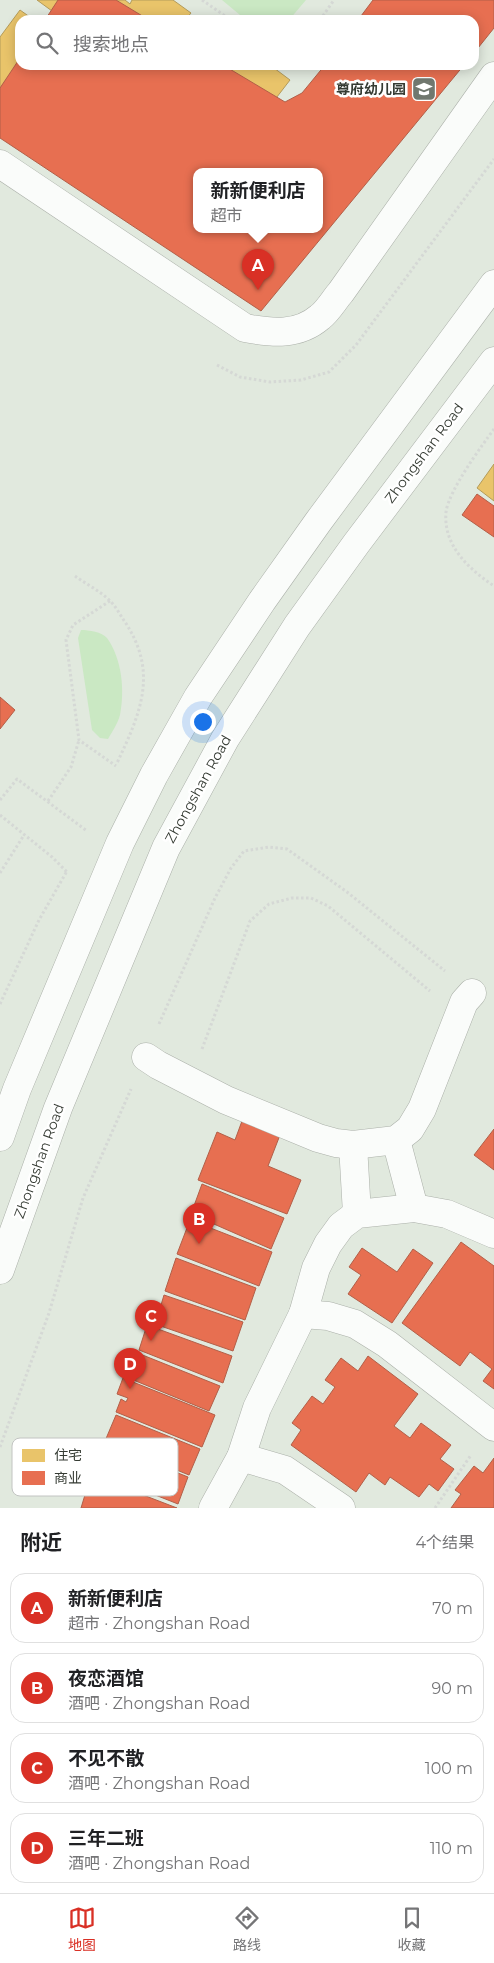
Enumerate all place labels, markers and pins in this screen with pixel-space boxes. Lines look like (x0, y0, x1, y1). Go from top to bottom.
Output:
school or university icon: 尊府幼儿园 (411, 76, 437, 102)
place label: 尊府幼儿园 (336, 80, 406, 98)
pin: A (242, 249, 274, 290)
pin: B (183, 1203, 215, 1244)
pin: C (135, 1300, 167, 1341)
pin: D (114, 1348, 146, 1389)

